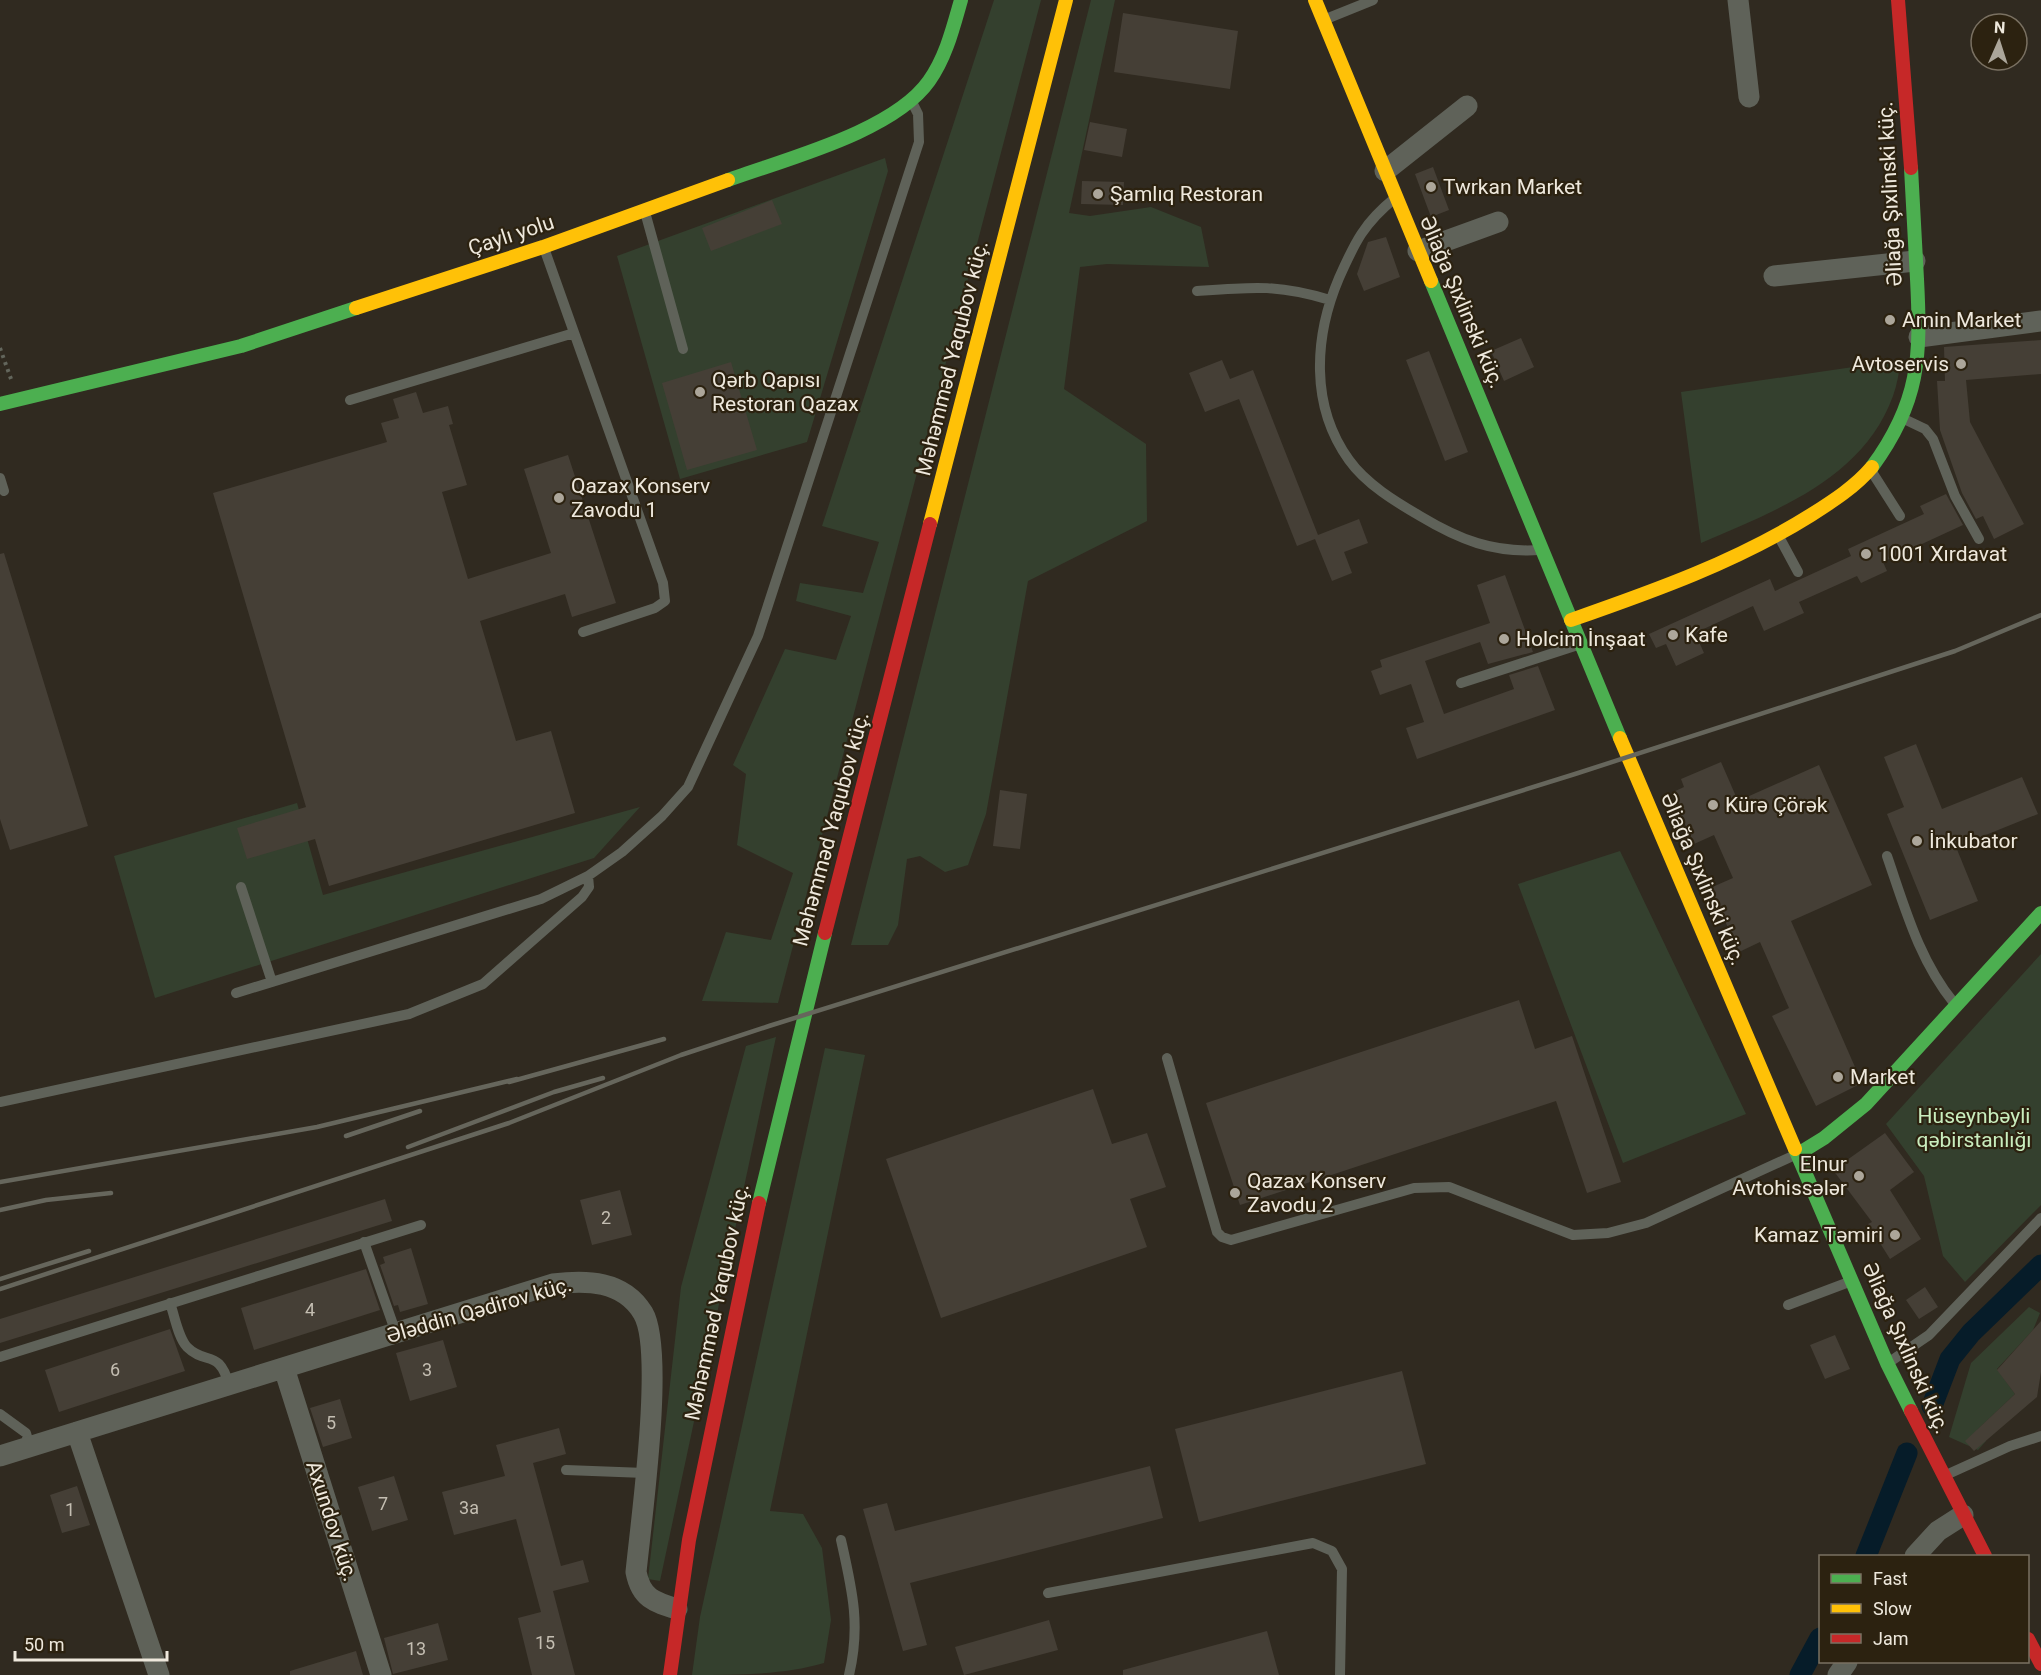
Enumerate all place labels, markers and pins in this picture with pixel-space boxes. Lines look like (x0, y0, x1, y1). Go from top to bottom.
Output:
place label: Twrkan Market (1443, 175, 1582, 199)
marker: Twrkan Market (1424, 180, 1438, 194)
place label: Şamlıq Restoran (1110, 182, 1263, 206)
marker: Şamlıq Restoran (1091, 187, 1105, 201)
place label: Amin Market (1902, 308, 2021, 332)
marker: Amin Market (1883, 313, 1897, 327)
place label: Avtoservis (1852, 352, 1949, 376)
marker: Avtoservis (1954, 357, 1968, 371)
place label: Qərb Qapısı Restoran Qazax (712, 368, 859, 416)
marker: Qərb Qapısı Restoran Qazax (693, 385, 707, 399)
place label: Qazax Konserv Zavodu 1 (571, 474, 710, 522)
marker: Qazax Konserv Zavodu 1 (552, 491, 566, 505)
place label: 1001 Xırdavat (1878, 542, 2007, 566)
marker: 1001 Xırdavat (1859, 547, 1873, 561)
place label: Kafe (1685, 623, 1728, 647)
place label: Holcim İnşaat (1516, 627, 1646, 651)
marker: Kafe (1666, 628, 1680, 642)
marker: Holcim İnşaat (1497, 632, 1511, 646)
place label: Kürə Çörək (1725, 793, 1828, 817)
marker: Kürə Çörək (1706, 798, 1720, 812)
place label: İnkubator (1929, 829, 2018, 853)
marker: İnkubator (1910, 834, 1924, 848)
place label: Market (1850, 1065, 1915, 1089)
marker: Market (1831, 1070, 1845, 1084)
place label: Elnur Avtohissələr (1732, 1152, 1847, 1200)
place label: Qazax Konserv Zavodu 2 (1247, 1169, 1386, 1217)
marker: Elnur Avtohissələr (1852, 1169, 1866, 1183)
marker: Qazax Konserv Zavodu 2 (1228, 1186, 1242, 1200)
place label: Kamaz Təmiri (1754, 1223, 1883, 1247)
marker: Kamaz Təmiri (1888, 1228, 1902, 1242)

